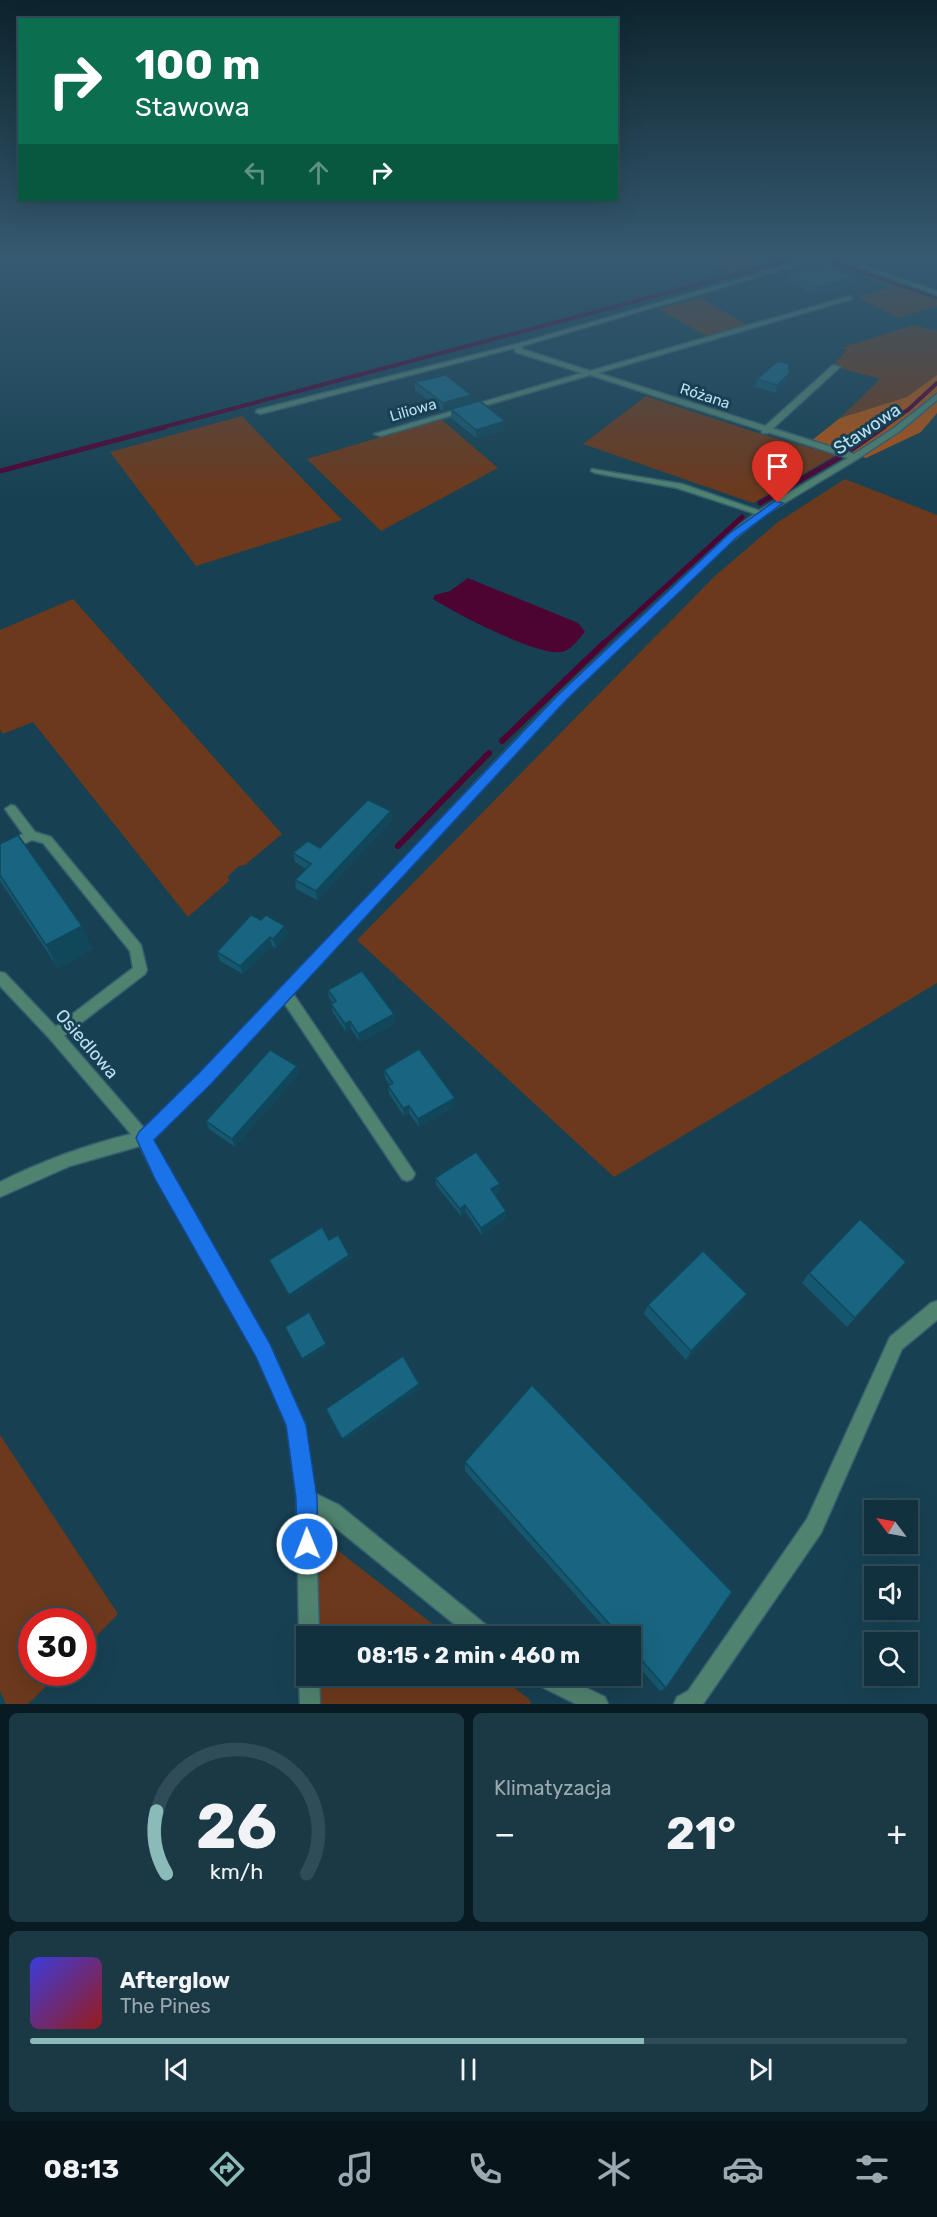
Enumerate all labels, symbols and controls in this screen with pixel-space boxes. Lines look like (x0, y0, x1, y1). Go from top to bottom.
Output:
text: 100 m (135, 40, 260, 90)
icon: right (36, 42, 114, 120)
text: Stawowa (135, 91, 250, 123)
icon: left (239, 156, 272, 189)
icon: ahead (302, 156, 335, 189)
icon: right (365, 156, 398, 189)
street label: Różana (678, 379, 732, 413)
street label: Liliowa (388, 395, 438, 425)
street label: Stawowa (829, 398, 905, 460)
pin (752, 441, 803, 503)
icon: arrive (761, 450, 794, 483)
street label: Osiedlowa (51, 1005, 123, 1083)
north arrow (864, 1500, 918, 1554)
map controls (864, 1500, 918, 1686)
position arrow (275, 1512, 339, 1576)
button: sound (864, 1566, 918, 1620)
speed limit sign: 30 (18, 1608, 96, 1686)
button: search (864, 1632, 918, 1686)
text: 08:15 · 2 min · 460 m (357, 1642, 580, 1669)
text: Klimatyzacja (494, 1776, 612, 1800)
text: 26 (196, 1790, 277, 1864)
text: 21° (666, 1807, 736, 1860)
text: − (494, 1814, 515, 1853)
text: + (886, 1814, 907, 1853)
text: km/h (210, 1860, 263, 1885)
text: Afterglow (120, 1967, 230, 1994)
text: The Pines (120, 1994, 211, 2018)
icon: previous (160, 2053, 193, 2086)
icon: pause (452, 2053, 485, 2086)
icon: next (744, 2053, 777, 2086)
icon: directions (206, 2148, 248, 2190)
icon: music (335, 2148, 377, 2190)
icon: phone (464, 2148, 506, 2190)
icon: climate (593, 2148, 635, 2190)
icon: car (722, 2148, 764, 2190)
icon: filters (851, 2148, 893, 2190)
text: 08:13 (44, 2153, 119, 2185)

